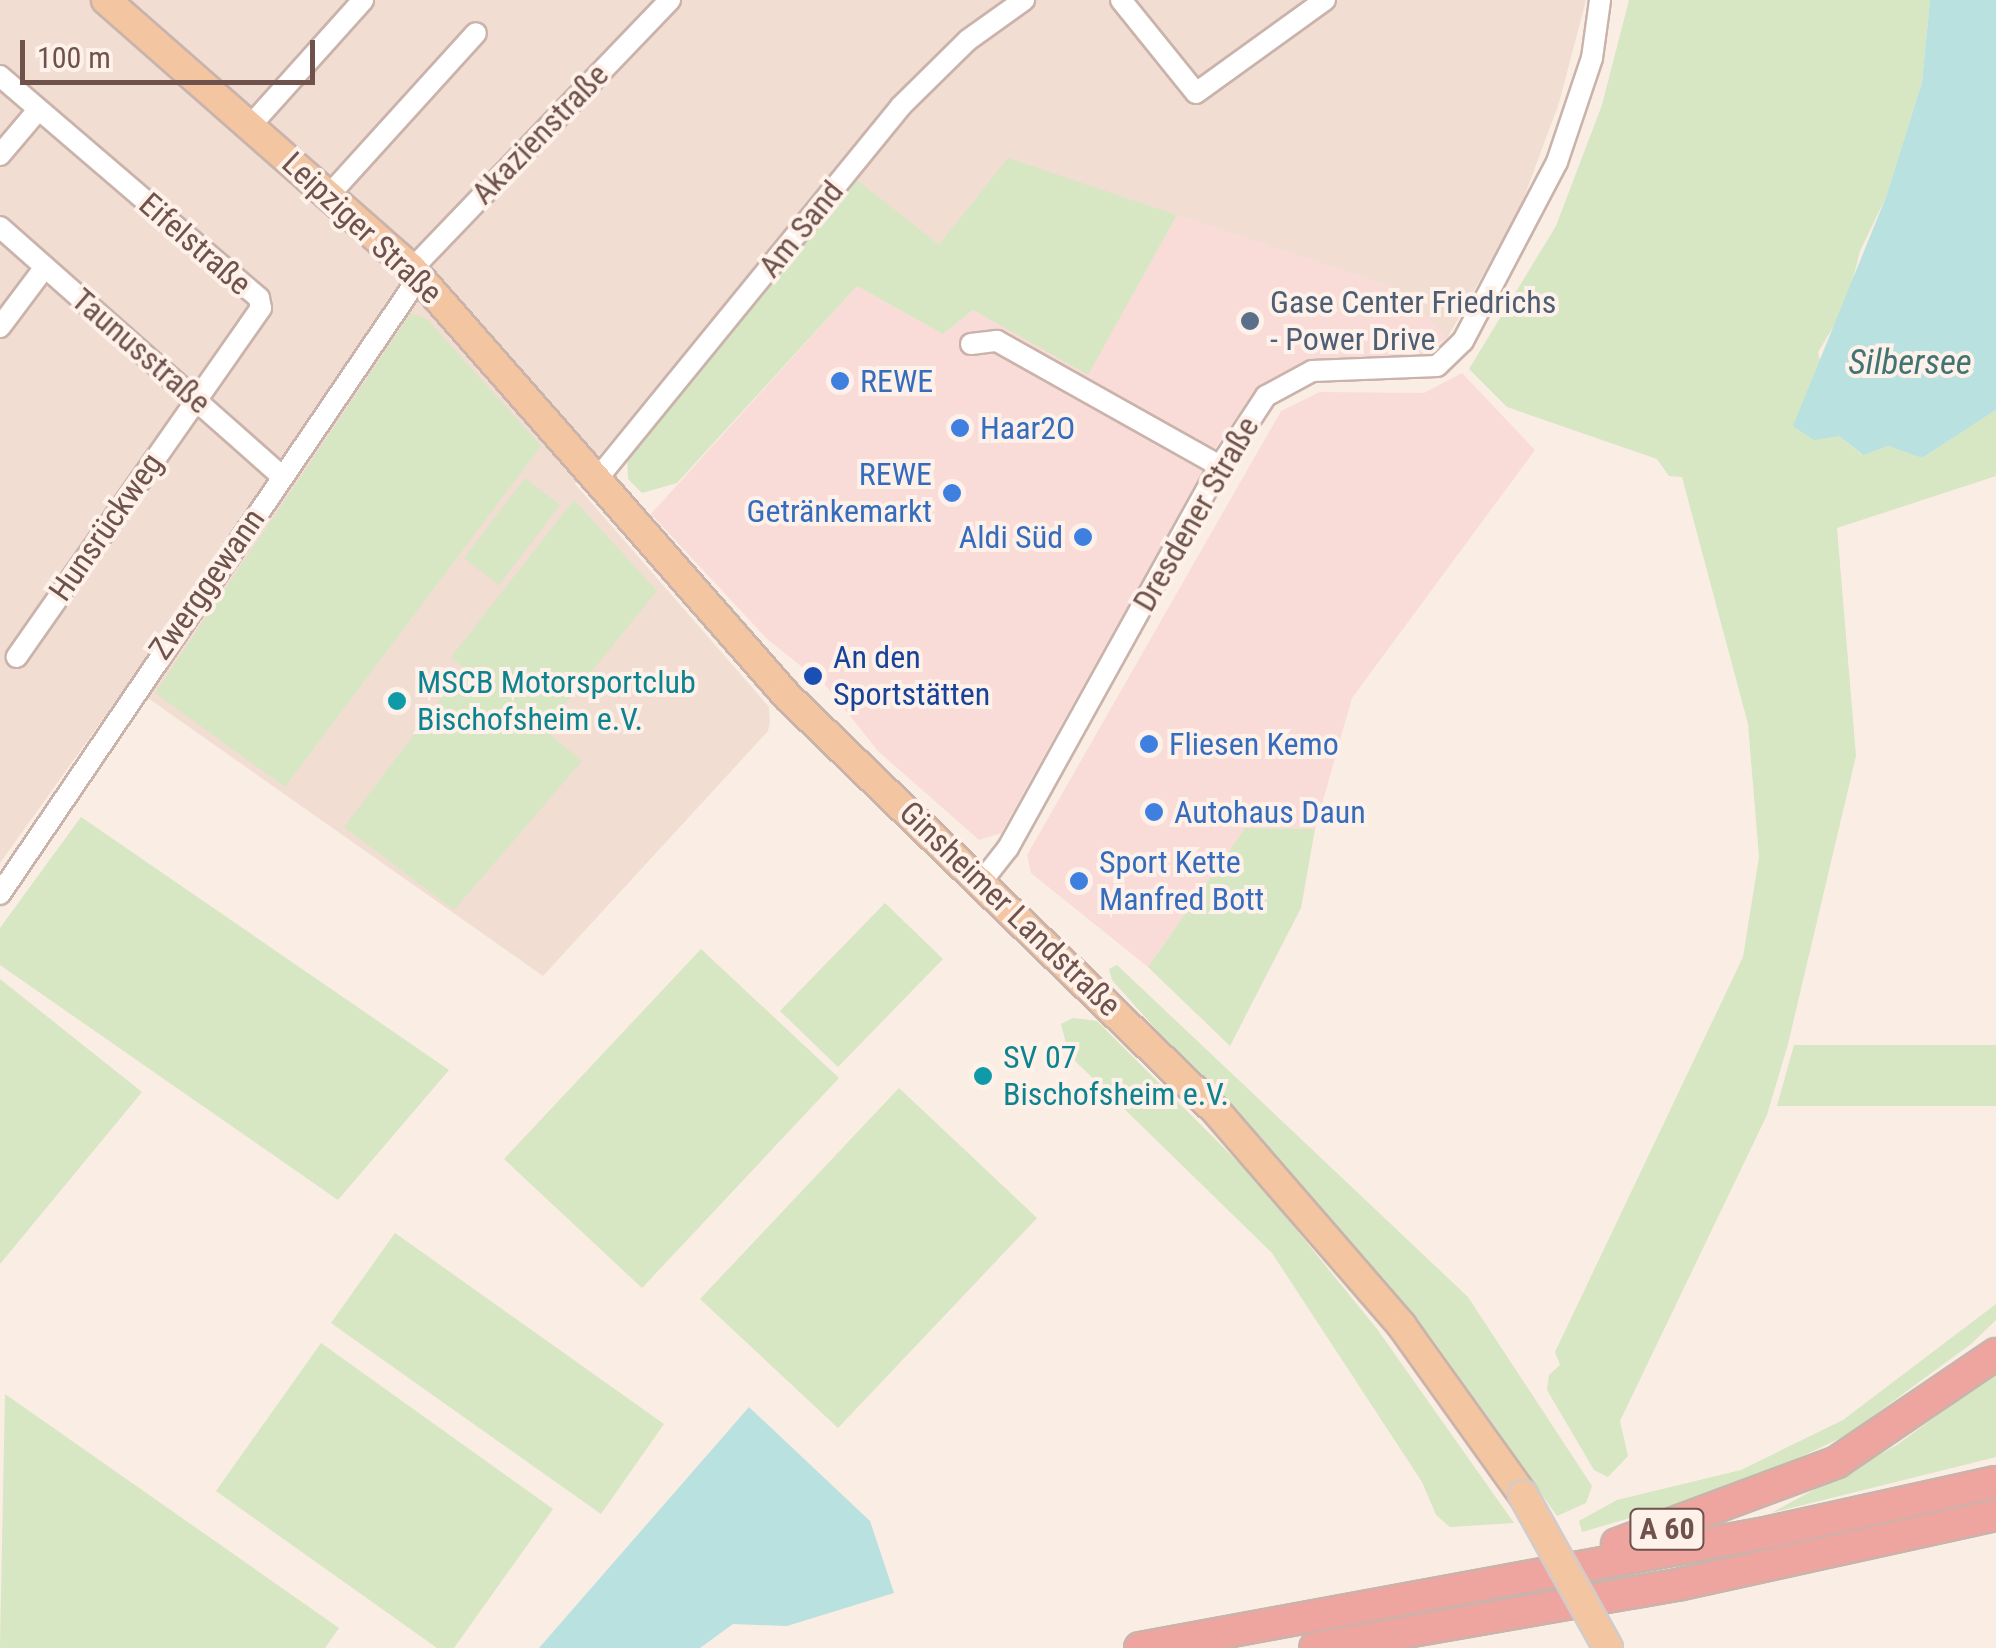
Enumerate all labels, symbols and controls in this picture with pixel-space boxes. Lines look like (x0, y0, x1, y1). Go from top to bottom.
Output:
scale bar (25, 20, 320, 82)
text: 100 m (37, 40, 111, 75)
street label: Akazienstraße (464, 56, 616, 212)
street label: Leipziger Straße (274, 144, 450, 312)
street label: Am Sand (750, 173, 852, 285)
street label: Eifelstraße (131, 185, 259, 303)
street label: Taunusstraße (64, 280, 218, 422)
place label: Gase Center Friedrichs - Power Drive (1270, 284, 1556, 359)
marker: Gase Center Friedrichs - Power Drive (1239, 310, 1261, 332)
water label: Silbersee (1848, 342, 1972, 384)
place label: REWE (860, 362, 933, 400)
marker: REWE (829, 370, 851, 392)
place label: Haar2O (980, 409, 1075, 447)
street label: Dresdener Straße (1125, 410, 1267, 618)
marker: Haar2O (949, 417, 971, 439)
street label: Hunsrückweg (41, 446, 171, 608)
place label: REWE Getränkemarkt (746, 456, 932, 531)
marker: REWE Getränkemarkt (941, 482, 963, 504)
street label: Zwerggewann (141, 501, 273, 667)
place label: Aldi Süd (959, 518, 1063, 556)
marker: Aldi Süd (1072, 526, 1094, 548)
place label: An den Sportstätten (833, 639, 990, 714)
place label: MSCB Motorsportclub Bischofsheim e.V. (417, 664, 696, 739)
marker: An den Sportstätten (802, 665, 824, 687)
marker: MSCB Motorsportclub Bischofsheim e.V. (386, 690, 408, 712)
place label: Fliesen Kemo (1169, 725, 1339, 763)
marker: Fliesen Kemo (1138, 733, 1160, 755)
place label: Autohaus Daun (1174, 793, 1366, 831)
street label: Ginsheimer Landstraße (891, 794, 1129, 1024)
marker: Autohaus Daun (1143, 801, 1165, 823)
place label: Sport Kette Manfred Bott (1099, 844, 1264, 919)
marker: Sport Kette Manfred Bott (1068, 870, 1090, 892)
place label: SV 07 Bischofsheim e.V. (1003, 1039, 1229, 1114)
marker: SV 07 Bischofsheim e.V. (972, 1065, 994, 1087)
road number: A 60 (1627, 1504, 1707, 1554)

